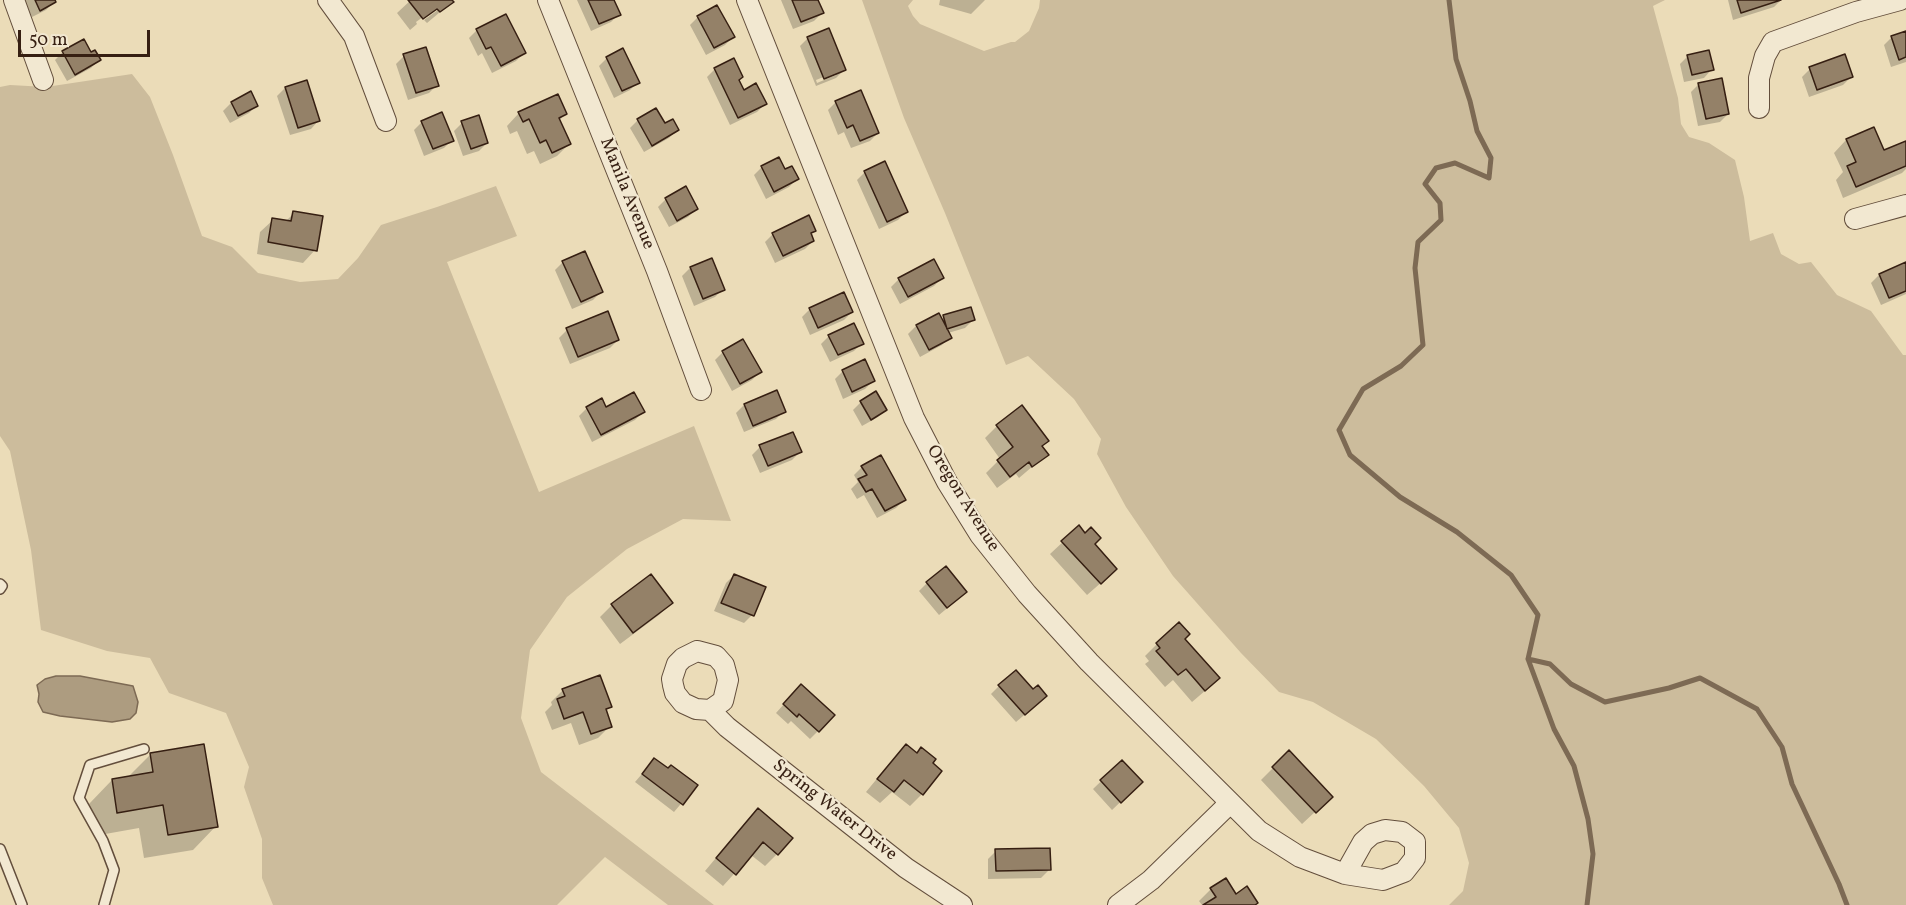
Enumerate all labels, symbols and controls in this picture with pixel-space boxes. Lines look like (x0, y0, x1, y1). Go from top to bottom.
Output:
scale bar (21, 18, 153, 56)
text: 50 m (29, 28, 68, 53)
street label: Manila Avenue (594, 135, 658, 253)
street label: Oregon Avenue (921, 442, 1003, 556)
street label: Spring Water Drive (767, 756, 901, 866)

